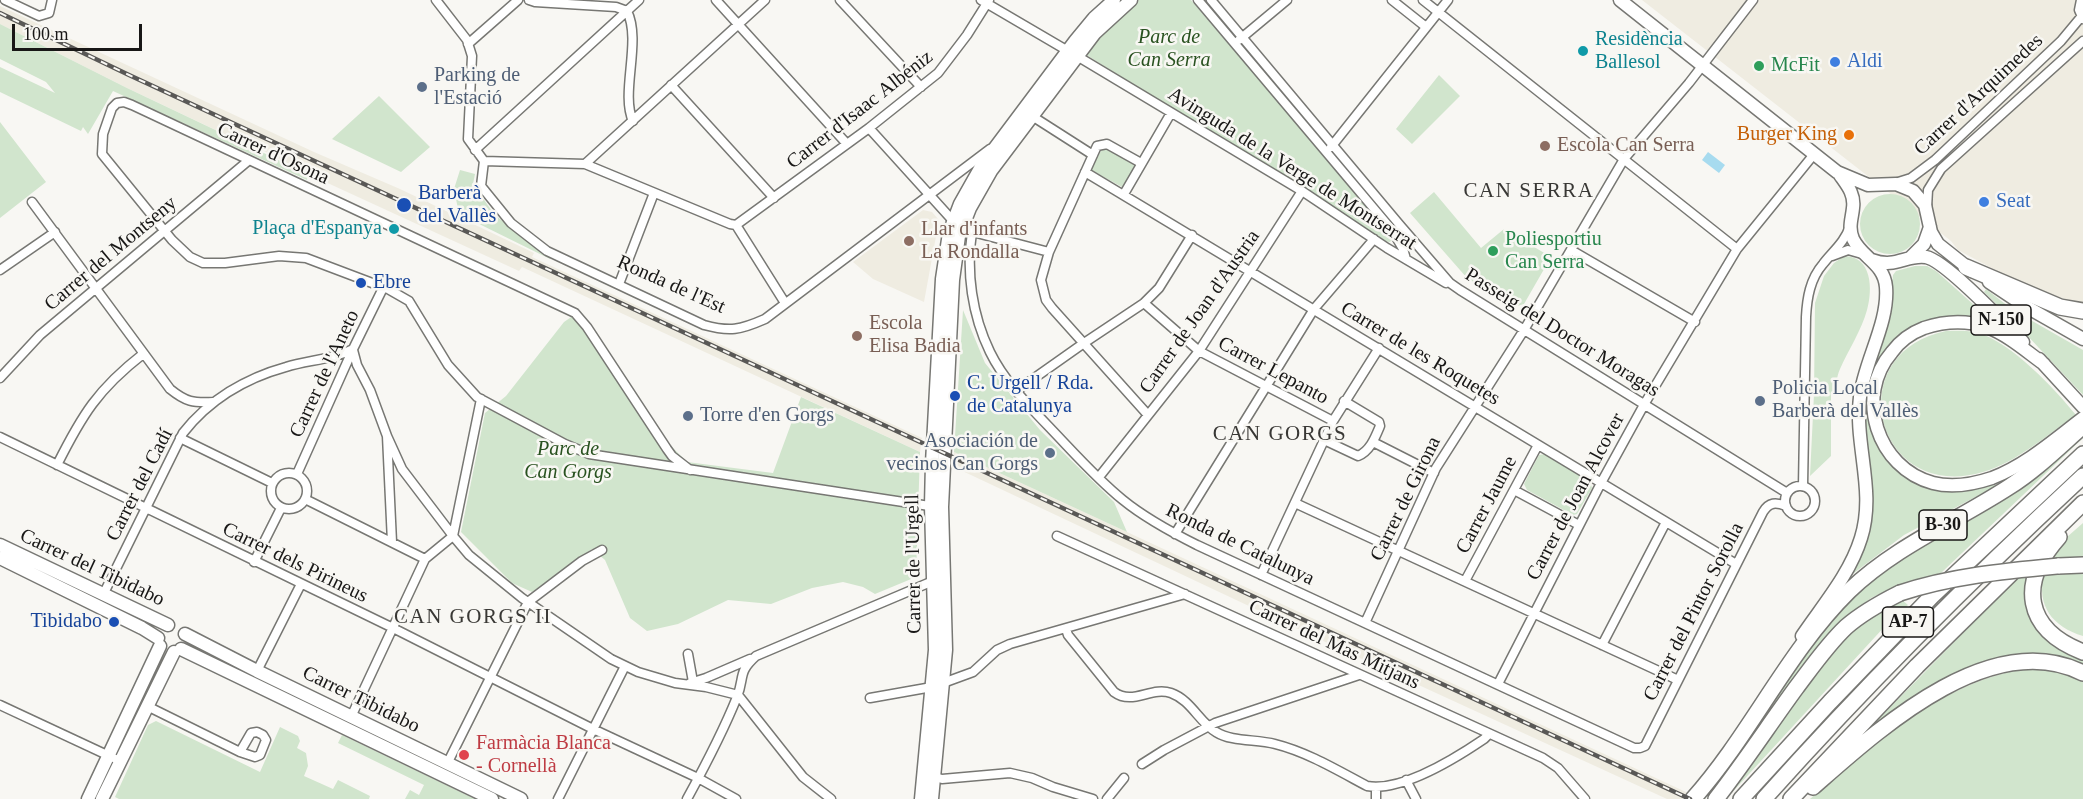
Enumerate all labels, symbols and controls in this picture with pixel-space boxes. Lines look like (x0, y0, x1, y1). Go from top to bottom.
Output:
scale bar (15, 12, 146, 50)
text: 100 m (23, 24, 69, 44)
park label: Parc de Can Serra (1128, 26, 1210, 73)
place label: Residència Ballesol (1595, 28, 1683, 75)
street label: Carrer d'Arquimedes (1910, 29, 2048, 161)
marker: Residència Ballesol (1576, 44, 1590, 58)
street label: Carrer d'Isaac Albéniz (782, 45, 938, 175)
place label: Aldi (1847, 50, 1883, 74)
place label: McFit (1771, 54, 1820, 78)
marker: Aldi (1828, 55, 1842, 69)
marker: McFit (1752, 59, 1766, 73)
place label: Parking de l'Estació (434, 64, 520, 111)
marker: Parking de l'Estació (415, 80, 429, 94)
street label: Avinguda de la Verge de Montserrat (1163, 82, 1421, 256)
street label: Carrer d'Osona (213, 118, 333, 190)
place label: Burger King (1737, 123, 1837, 147)
marker: Burger King (1842, 128, 1856, 142)
place label: Escola Can Serra (1557, 134, 1695, 158)
marker: Escola Can Serra (1538, 139, 1552, 153)
district label: CAN SERRA (1464, 178, 1594, 204)
place label: Barberà del Vallès (418, 182, 496, 229)
place label: Seat (1996, 190, 2030, 214)
street label: Carrer del Montseny (40, 192, 182, 316)
marker: Seat (1977, 195, 1991, 209)
marker: Barberà del Vallès (395, 196, 413, 214)
place label: Plaça d'Espanya (252, 217, 382, 241)
place label: Llar d'infants La Rondalla (921, 218, 1027, 265)
marker: Plaça d'Espanya (387, 222, 401, 236)
street label: Carrer de Joan d'Austria (1135, 226, 1265, 398)
place label: Poliesportiu Can Serra (1505, 228, 1602, 275)
marker: Llar d'infants La Rondalla (902, 234, 916, 248)
marker: Poliesportiu Can Serra (1486, 244, 1500, 258)
street label: Ronda de l'Est (613, 250, 729, 320)
street label: Passeig del Doctor Moragas (1460, 263, 1664, 403)
place label: Ebre (373, 271, 411, 295)
marker: Ebre (354, 276, 368, 290)
street label: Carrer de les Roquetes (1336, 297, 1504, 411)
road number: N-150 (1971, 305, 2031, 335)
street label: Carrer de l'Aneto (285, 306, 365, 442)
place label: Escola Elisa Badia (869, 312, 961, 359)
marker: Escola Elisa Badia (850, 329, 864, 343)
street label: Carrer Lepanto (1214, 332, 1332, 410)
place label: C. Urgell / Rda. de Catalunya (967, 372, 1094, 419)
place label: Policia Local Barberà del Vallès (1772, 377, 1919, 424)
marker: C. Urgell / Rda. de Catalunya (948, 389, 962, 403)
marker: Policia Local Barberà del Vallès (1753, 394, 1767, 408)
place label: Torre d'en Gorgs (700, 404, 834, 428)
marker: Torre d'en Gorgs (681, 409, 695, 423)
street label: Carrer de Joan Alcover (1522, 409, 1630, 585)
district label: CAN GORGS (1213, 421, 1347, 447)
street label: Carrer del Cadí (101, 425, 179, 545)
place label: Asociación de vecinos Can Gorgs (886, 430, 1038, 477)
street label: Carrer de Girona (1366, 433, 1446, 565)
park label: Parc de Can Gorgs (524, 438, 612, 485)
marker: Asociación de vecinos Can Gorgs (1043, 446, 1057, 460)
street label: Carrer Jaume (1451, 452, 1523, 558)
street label: Carrer de l'Urgell (901, 494, 927, 634)
street label: Ronda de Catalunya (1162, 499, 1318, 591)
road number: B-30 (1919, 510, 1967, 540)
street label: Carrer dels Pirineus (218, 517, 372, 609)
street label: Carrer del Pintor Sorolla (1639, 519, 1749, 705)
street label: Carrer del Tibidabo (16, 524, 168, 612)
street label: Carrer del Mas Mitjans (1245, 595, 1423, 695)
district label: CAN GORGS II (394, 604, 552, 630)
road number: AP-7 (1882, 607, 1934, 637)
place label: Tibidabo (30, 610, 102, 634)
marker: Tibidabo (107, 615, 121, 629)
street label: Carrer Tibidabo (298, 661, 424, 739)
place label: Farmàcia Blanca - Cornellà (476, 732, 611, 779)
marker: Farmàcia Blanca - Cornellà (457, 748, 471, 762)

